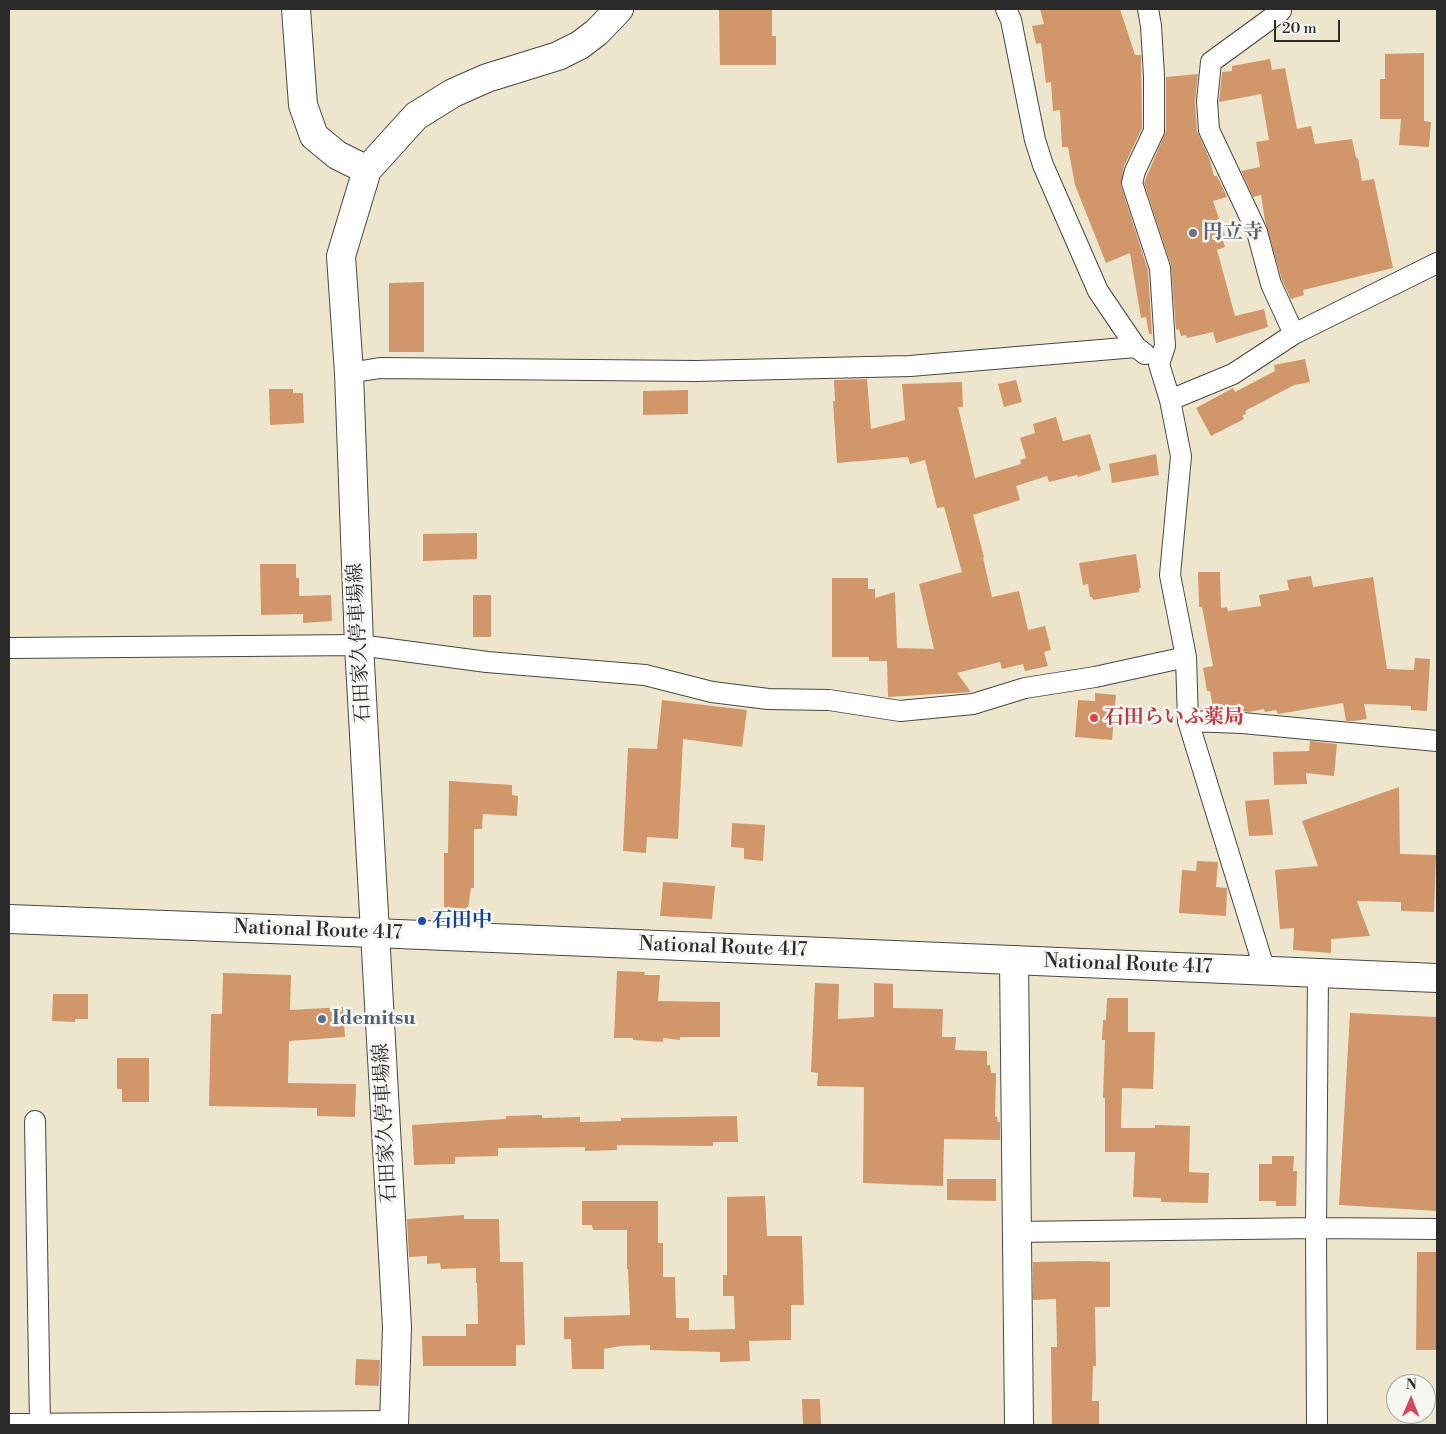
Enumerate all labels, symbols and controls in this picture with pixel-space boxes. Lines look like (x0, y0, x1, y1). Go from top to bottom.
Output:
scale bar (1276, 10, 1342, 42)
text: 20 m (1282, 19, 1317, 38)
place label: 円立寺 (1203, 221, 1263, 245)
marker: 円立寺 (1187, 227, 1199, 239)
street label: 石田家久停車場線 (344, 562, 376, 724)
place label: 石田らいふ薬局 (1104, 706, 1244, 730)
marker: 石田らいふ薬局 (1088, 712, 1100, 724)
place label: 石田中 (432, 909, 492, 933)
marker: 石田中 (416, 915, 428, 927)
street label: National Route 417 (233, 916, 403, 946)
street label: National Route 417 (638, 933, 808, 963)
street label: National Route 417 (1043, 950, 1213, 980)
place label: Idemitsu (332, 1007, 416, 1031)
marker: Idemitsu (316, 1013, 328, 1025)
street label: 石田家久停車場線 (370, 1042, 402, 1204)
north arrow (1386, 1374, 1436, 1424)
text: N (1406, 1376, 1417, 1394)

